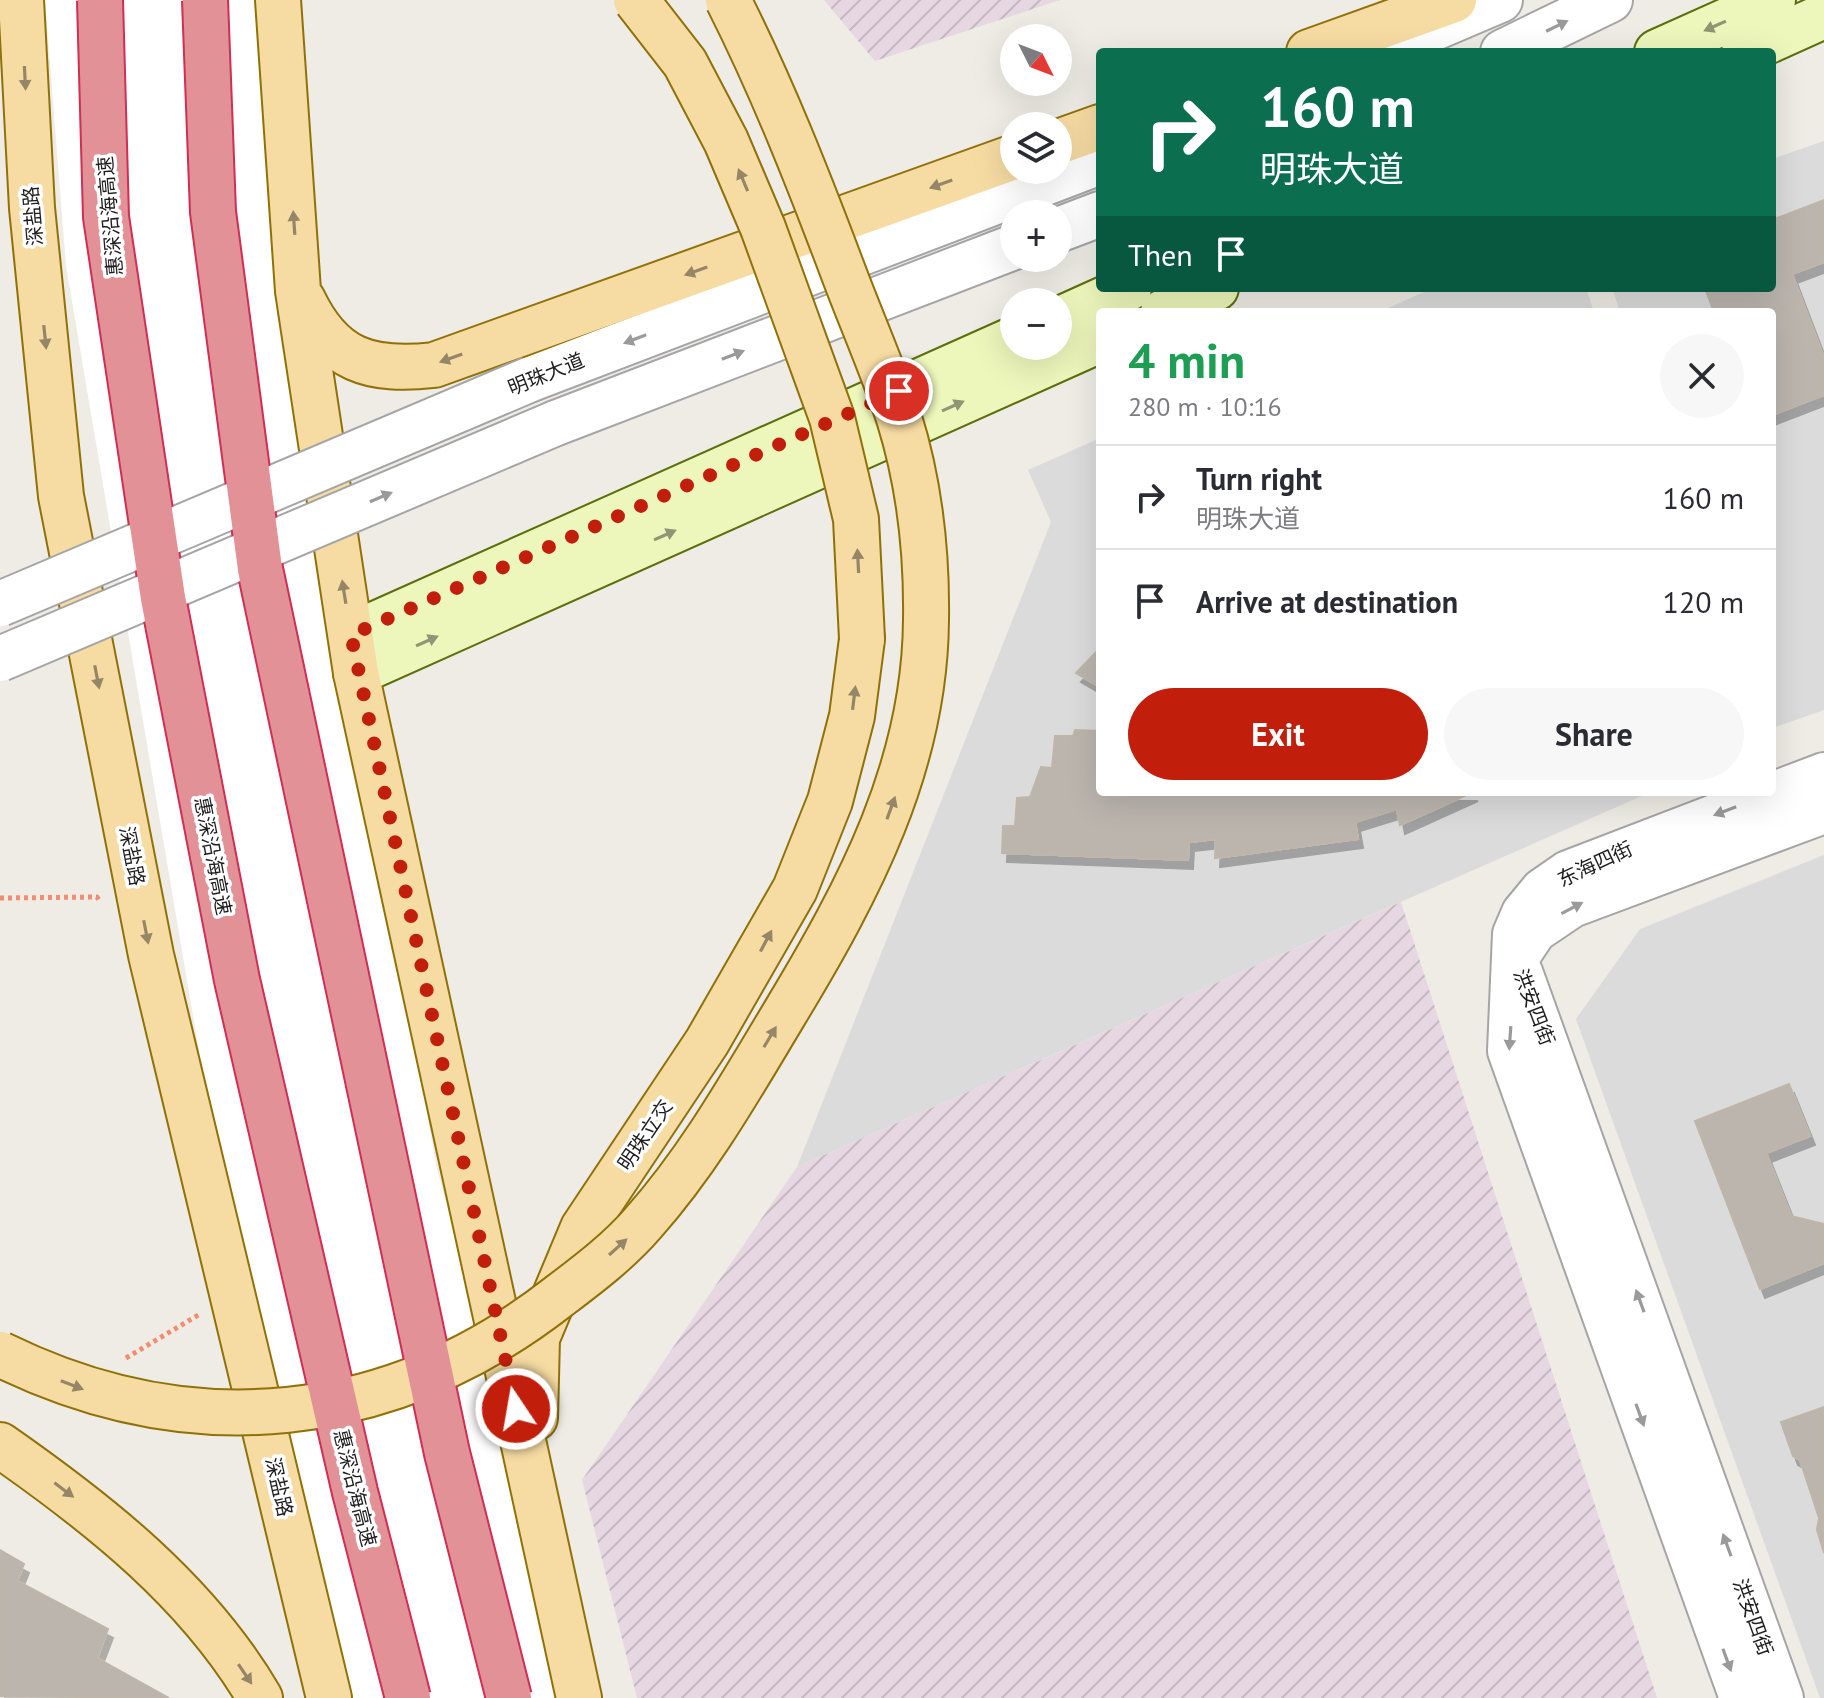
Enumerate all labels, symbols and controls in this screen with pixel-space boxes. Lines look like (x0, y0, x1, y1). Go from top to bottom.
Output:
one-way arrow (1545, 19, 1568, 33)
one-way arrow (1703, 19, 1727, 33)
north arrow (1000, 24, 1072, 96)
map controls (1000, 24, 1072, 360)
one-way arrow (19, 66, 32, 91)
text: 160 m (1260, 70, 1415, 142)
icon: right (1128, 80, 1232, 184)
button: layers (1000, 112, 1072, 184)
text: 明珠大道 (1260, 145, 1404, 192)
street label: 惠深沿海高速 (92, 155, 128, 277)
one-way arrow (736, 168, 749, 192)
one-way arrow (928, 178, 952, 190)
street label: 深盐路 (17, 185, 49, 247)
button: + (1000, 200, 1072, 272)
one-way arrow (287, 210, 300, 235)
icon: arrive (1209, 232, 1253, 276)
text: Then (1128, 235, 1193, 274)
one-way arrow (684, 265, 708, 278)
button: − (1000, 288, 1072, 360)
one-way arrow (39, 325, 52, 350)
text: 4 min (1128, 329, 1245, 391)
one-way arrow (623, 333, 647, 346)
button: close (1660, 334, 1744, 418)
street label: 明珠大道 (504, 347, 588, 401)
one-way arrow (721, 348, 745, 361)
one-way arrow (439, 353, 463, 365)
pin (865, 357, 933, 425)
icon: arrive (877, 369, 921, 413)
text: 280 m · 10:16 (1128, 390, 1282, 423)
one-way arrow (941, 399, 965, 412)
text: Turn right (1196, 459, 1322, 498)
icon: right (1128, 475, 1172, 519)
text: 160 m (1663, 478, 1744, 517)
one-way arrow (369, 491, 393, 504)
text: 明珠大道 (1196, 502, 1300, 535)
one-way arrow (653, 528, 676, 542)
one-way arrow (851, 548, 864, 573)
one-way arrow (337, 579, 350, 604)
icon: arrive (1128, 579, 1172, 623)
text: Arrive at destination (1196, 582, 1458, 621)
text: 120 m (1663, 582, 1744, 621)
one-way arrow (416, 634, 439, 648)
one-way arrow (91, 665, 103, 690)
one-way arrow (848, 686, 861, 711)
button: Exit (1128, 688, 1428, 780)
button: Share (1444, 688, 1744, 780)
street label: 惠深沿海高速 (189, 795, 237, 917)
one-way arrow (885, 795, 897, 819)
one-way arrow (1713, 805, 1737, 818)
street label: 深盐路 (114, 824, 150, 888)
street label: 东海四街 (1553, 835, 1637, 893)
one-way arrow (1561, 902, 1583, 916)
one-way arrow (141, 920, 153, 945)
one-way arrow (760, 930, 773, 953)
street label: 洪安四街 (1508, 965, 1560, 1049)
one-way arrow (1504, 1025, 1517, 1051)
one-way arrow (763, 1026, 777, 1048)
street label: 明珠立交 (612, 1095, 678, 1175)
one-way arrow (609, 1238, 628, 1256)
one-way arrow (1633, 1288, 1646, 1312)
position arrow (474, 1367, 558, 1451)
one-way arrow (60, 1379, 84, 1392)
one-way arrow (1634, 1403, 1646, 1427)
street label: 惠深沿海高速 (328, 1427, 382, 1549)
street label: 深盐路 (260, 1455, 298, 1519)
one-way arrow (53, 1481, 74, 1497)
one-way arrow (1721, 1533, 1733, 1557)
street label: 洪安四街 (1727, 1575, 1779, 1659)
one-way arrow (1722, 1648, 1734, 1672)
one-way arrow (237, 1664, 252, 1685)

